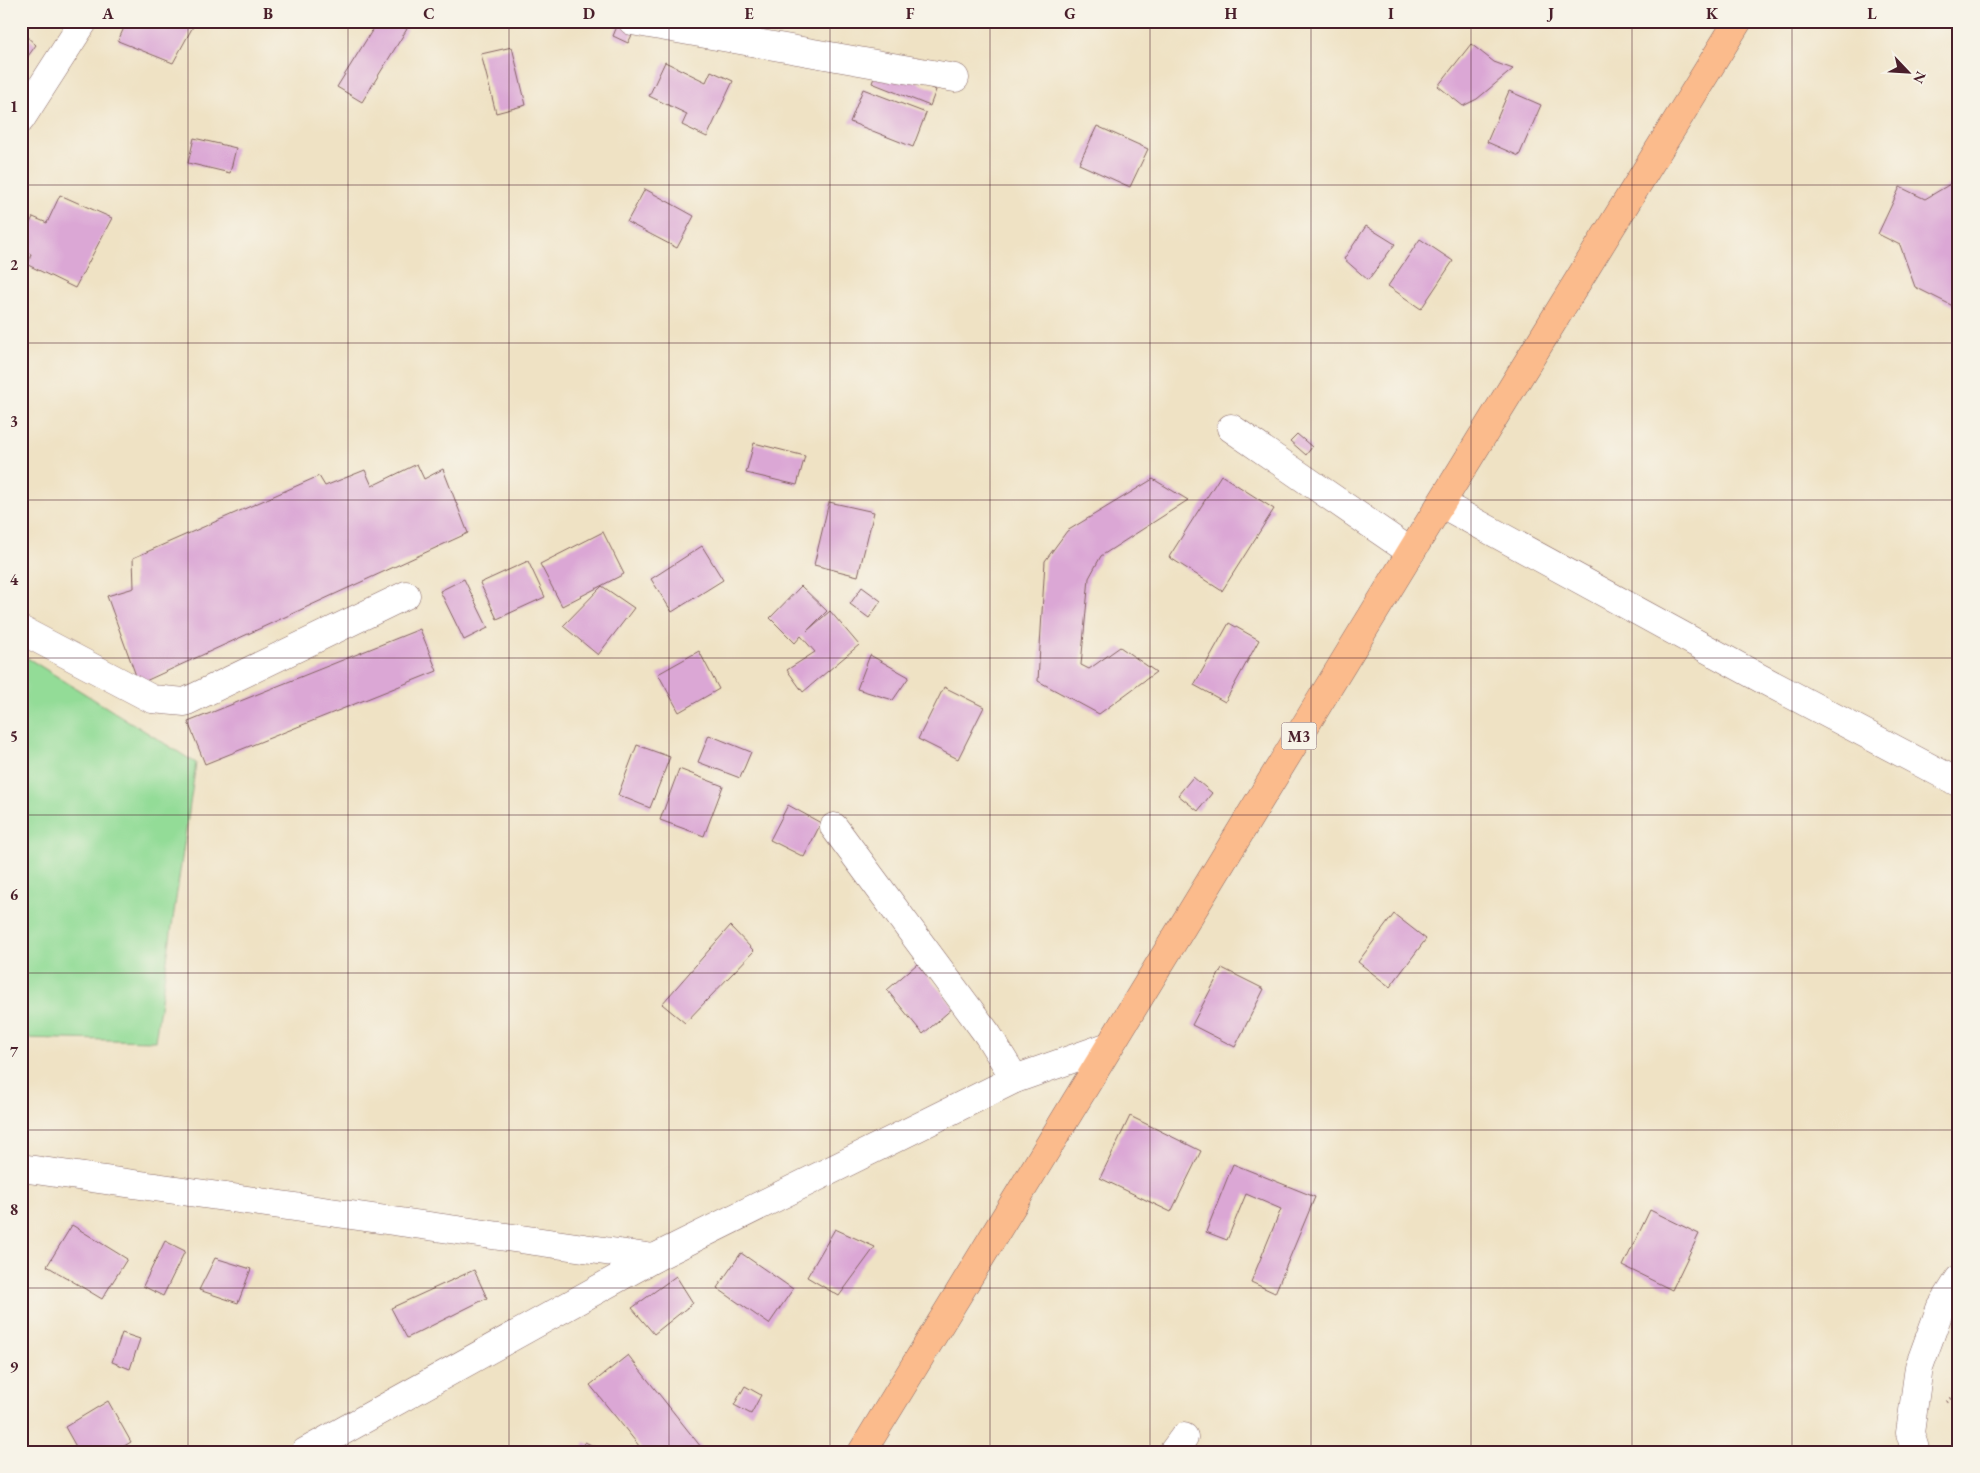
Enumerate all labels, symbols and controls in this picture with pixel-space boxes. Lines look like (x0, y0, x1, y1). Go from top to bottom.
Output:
text: A (101, 3, 114, 24)
text: B (263, 3, 273, 24)
text: C (423, 3, 435, 24)
text: D (583, 3, 595, 24)
text: E (744, 3, 754, 24)
text: F (906, 3, 915, 24)
text: G (1064, 3, 1076, 24)
text: H (1225, 3, 1238, 24)
text: I (1388, 3, 1394, 24)
text: J (1546, 3, 1554, 24)
text: K (1706, 3, 1719, 24)
text: L (1867, 3, 1877, 24)
north arrow (1882, 48, 1932, 98)
text: N (1909, 69, 1930, 87)
text: 1 (10, 96, 18, 117)
text: 2 (10, 254, 19, 275)
text: 3 (10, 411, 18, 432)
text: 4 (10, 569, 19, 590)
road number: M3 (1282, 722, 1316, 749)
text: 5 (10, 726, 18, 747)
text: 6 (10, 884, 19, 905)
text: 7 (10, 1041, 19, 1062)
text: 8 (10, 1199, 18, 1220)
text: 9 (10, 1356, 19, 1377)

